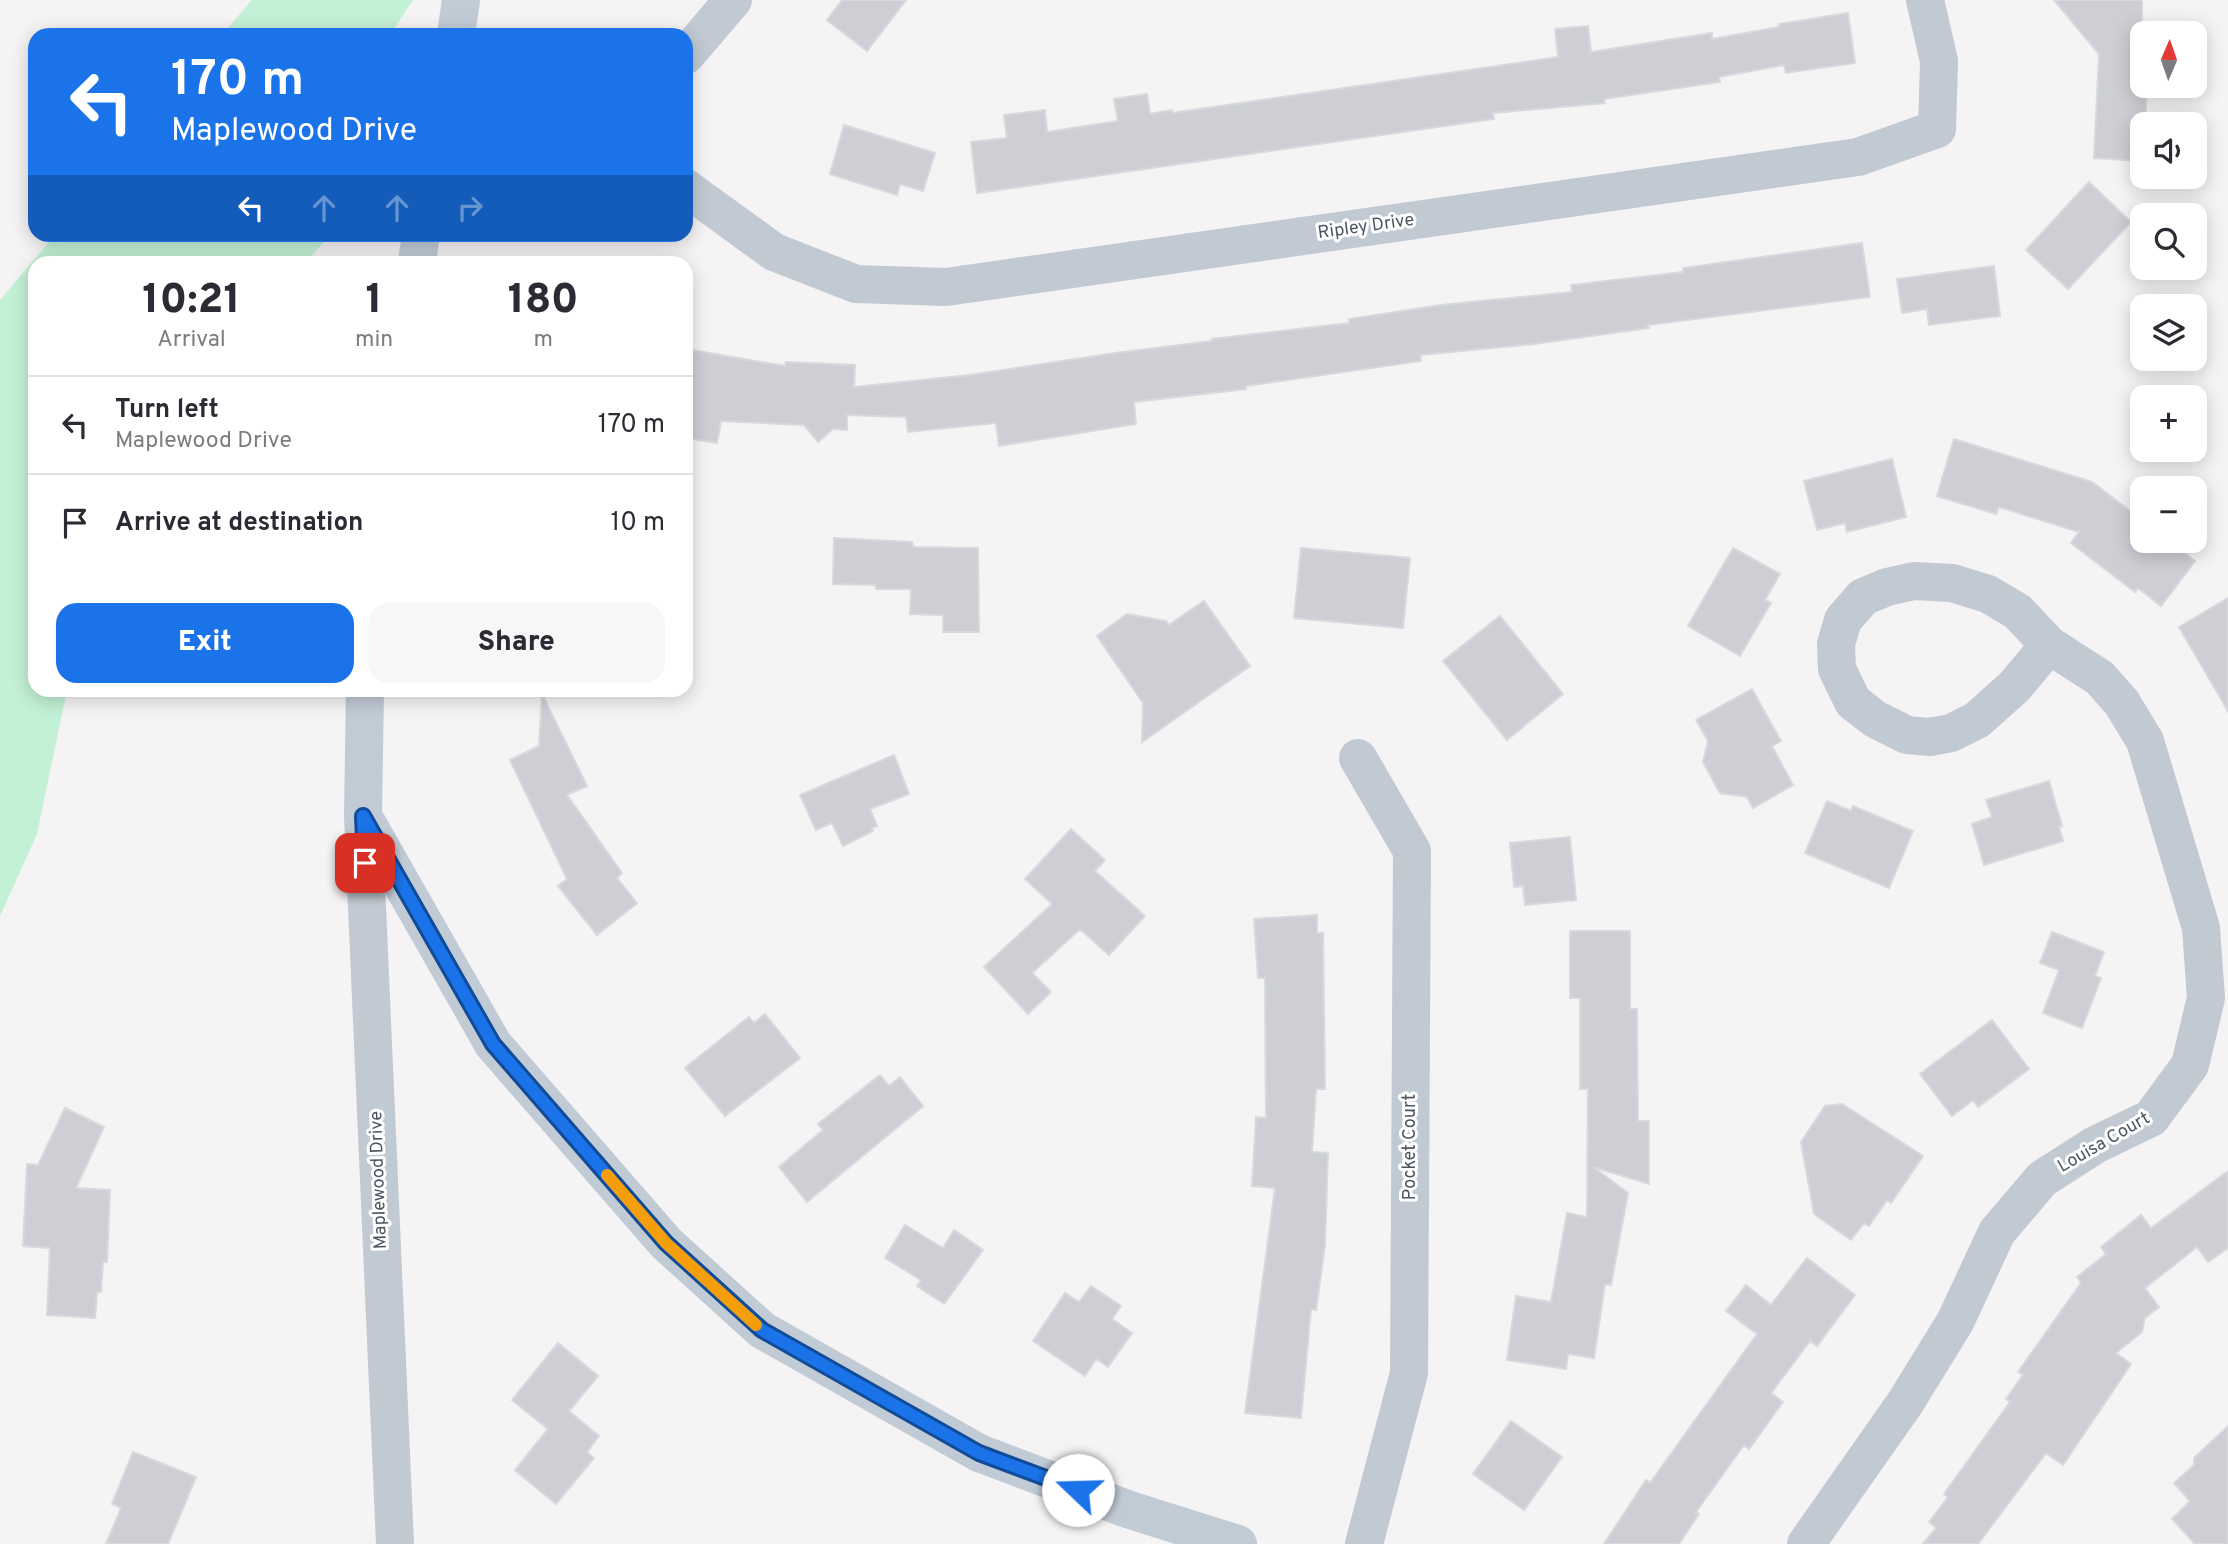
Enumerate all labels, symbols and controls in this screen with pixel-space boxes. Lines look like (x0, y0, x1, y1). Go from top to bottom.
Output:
north arrow (2130, 21, 2207, 98)
map controls (2130, 21, 2207, 553)
text: 170 m (171, 51, 304, 113)
icon: left (56, 56, 147, 147)
text: Maplewood Drive (171, 112, 417, 152)
button: sound (2130, 112, 2207, 189)
icon: left (232, 189, 270, 227)
icon: ahead (305, 189, 343, 227)
icon: ahead (378, 189, 416, 227)
icon: right (451, 189, 489, 227)
button: search (2130, 203, 2207, 280)
street label: Ripley Drive (1316, 209, 1416, 245)
text: 10:21 (142, 275, 241, 328)
text: 1 (366, 275, 383, 328)
text: 180 (508, 275, 579, 328)
button: layers (2130, 294, 2207, 371)
text: Arrival (157, 326, 226, 355)
text: min (355, 326, 393, 355)
text: m (533, 326, 553, 355)
button: + (2130, 385, 2207, 462)
text: Turn left (115, 394, 219, 427)
icon: left (56, 406, 94, 444)
text: 170 m (598, 409, 665, 442)
text: Maplewood Drive (115, 427, 292, 456)
button: − (2130, 476, 2207, 553)
icon: arrive (56, 504, 94, 542)
text: Arrive at destination (115, 507, 363, 540)
text: 10 m (610, 507, 665, 540)
button: Exit (56, 603, 354, 683)
button: Share (368, 603, 665, 683)
pin (335, 833, 395, 893)
icon: arrive (346, 844, 384, 882)
street label: Pocket Court (1399, 1094, 1422, 1200)
street label: Louisa Court (2054, 1107, 2154, 1179)
street label: Maplewood Drive (365, 1110, 393, 1250)
position arrow (1041, 1453, 1115, 1527)

